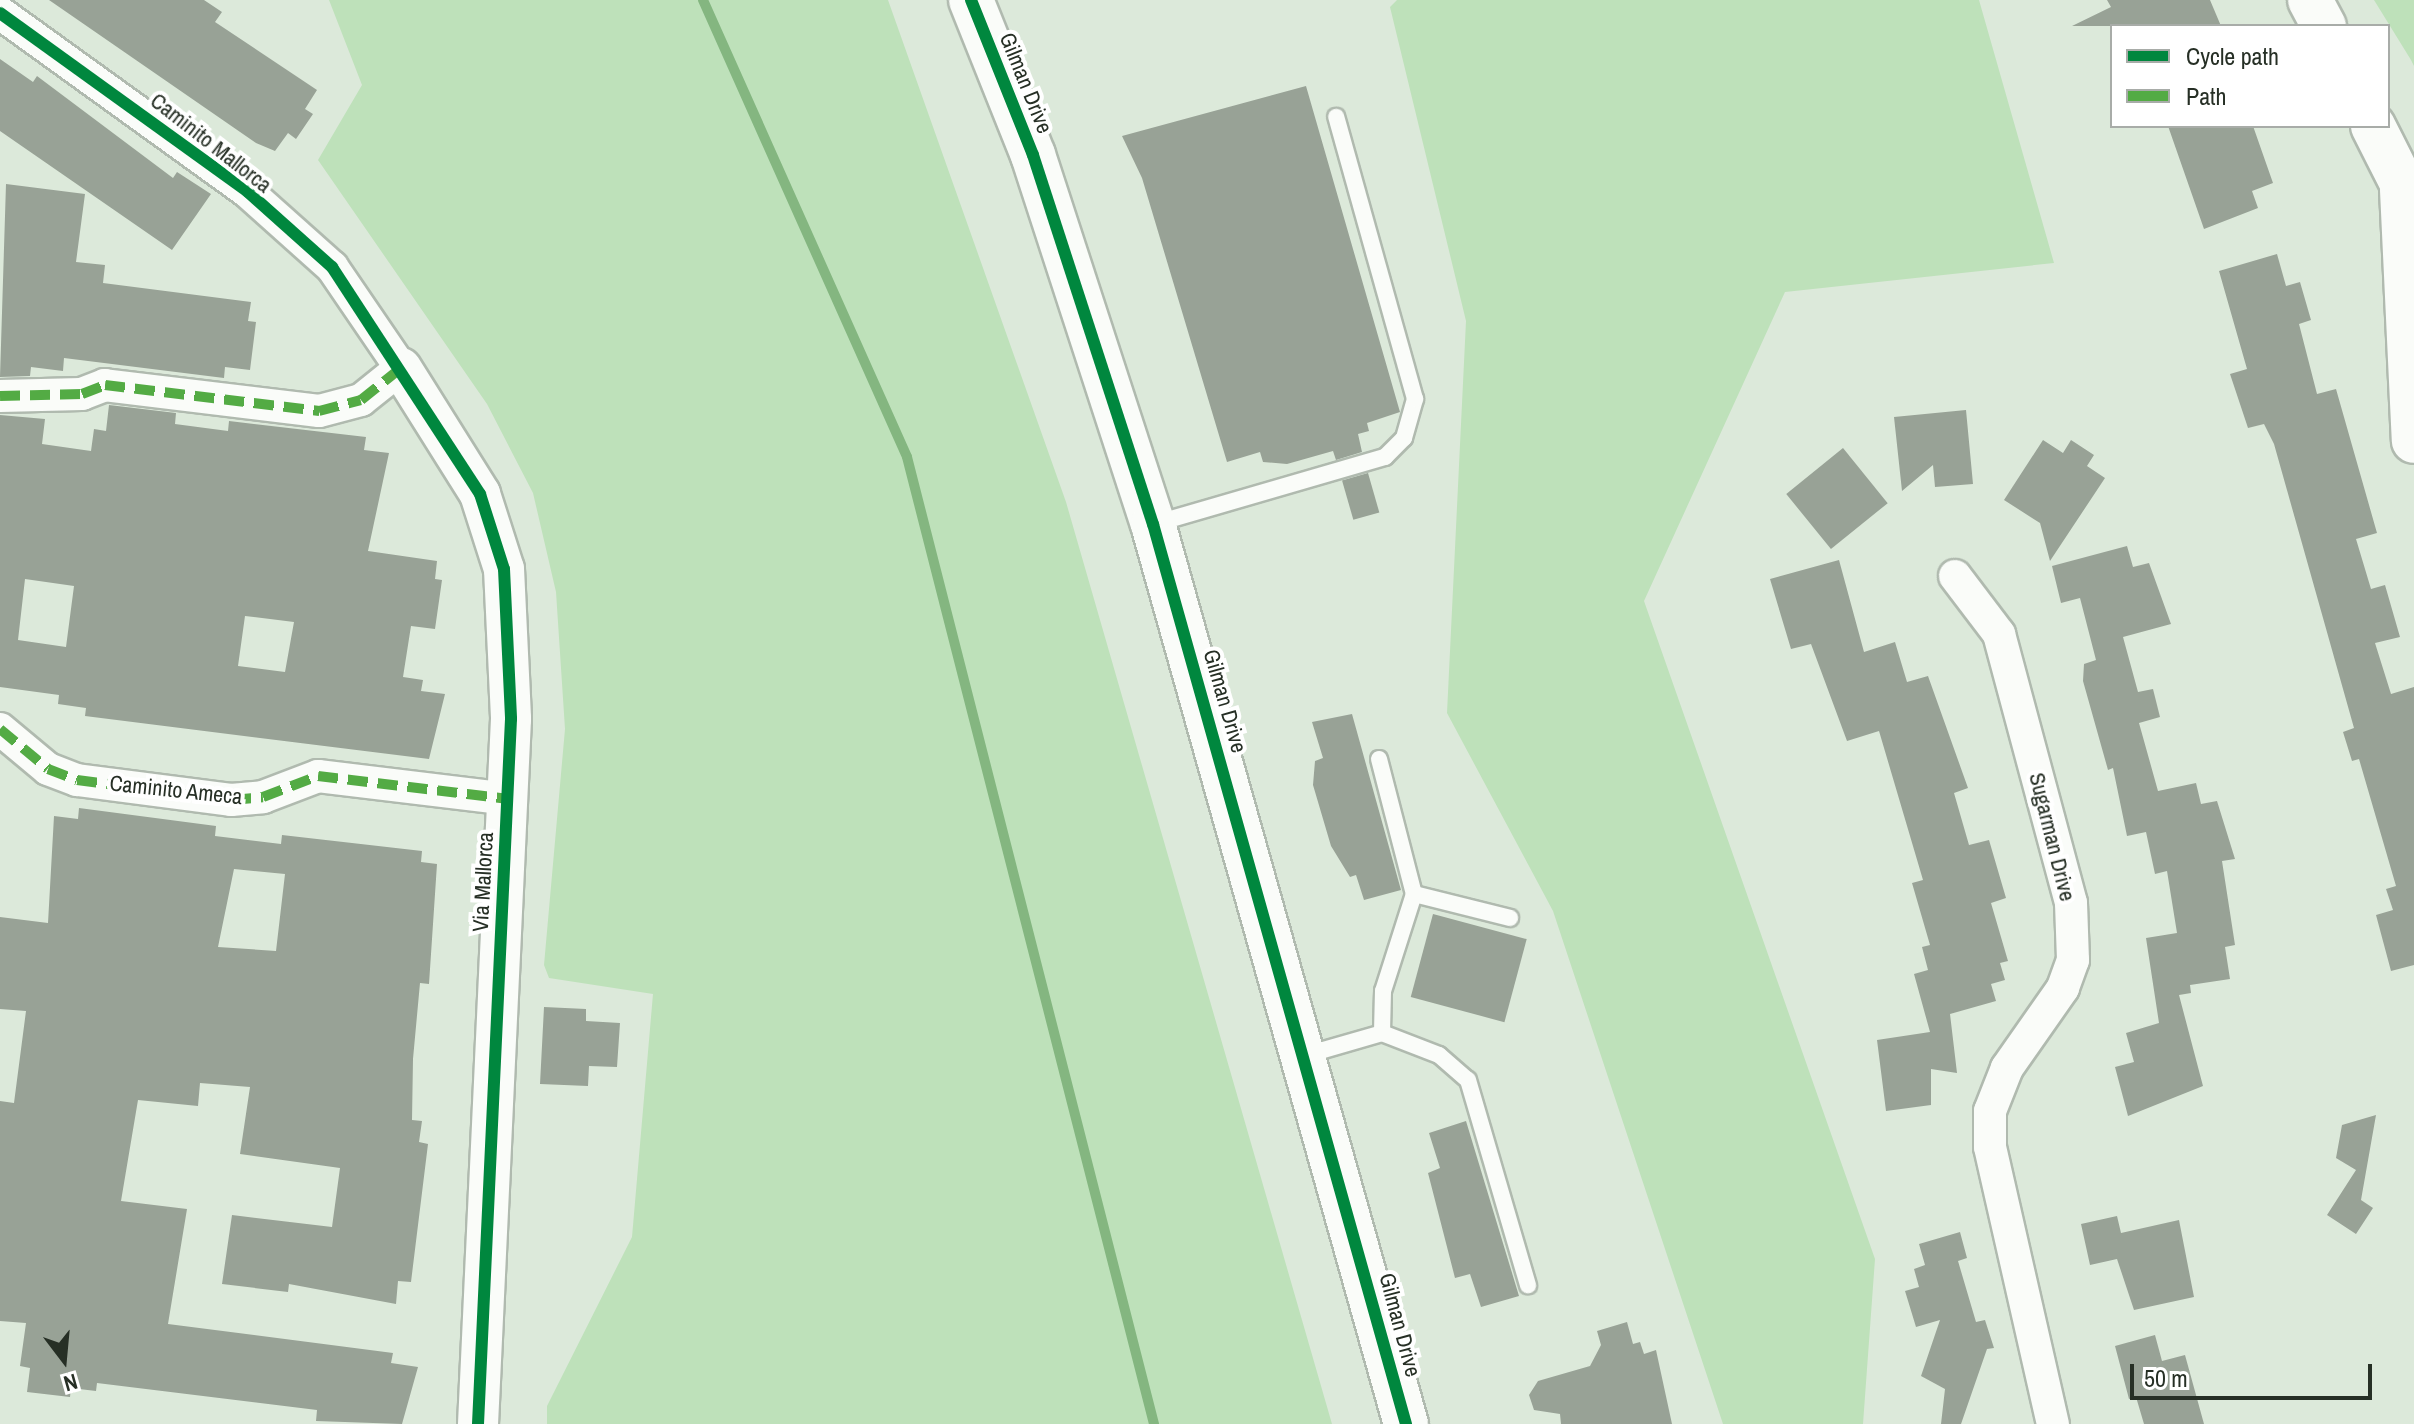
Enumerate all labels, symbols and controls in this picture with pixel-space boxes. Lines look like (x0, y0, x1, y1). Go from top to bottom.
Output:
legend (2110, 24, 2390, 128)
street label: Gilman Drive (994, 29, 1058, 137)
text: Cycle path (2186, 40, 2279, 72)
text: Path (2186, 80, 2227, 112)
street label: Caminito Mallorca (145, 88, 277, 198)
street label: Gilman Drive (1198, 646, 1252, 756)
street label: Caminito Ameca (108, 770, 244, 810)
street label: Sugarman Drive (2023, 770, 2081, 904)
street label: Via Mallorca (467, 831, 499, 933)
street label: Gilman Drive (1373, 1270, 1427, 1380)
north arrow (24, 1320, 104, 1400)
scale bar (2134, 1348, 2376, 1398)
text: 50 m (2144, 1362, 2188, 1394)
text: N (60, 1367, 81, 1399)

